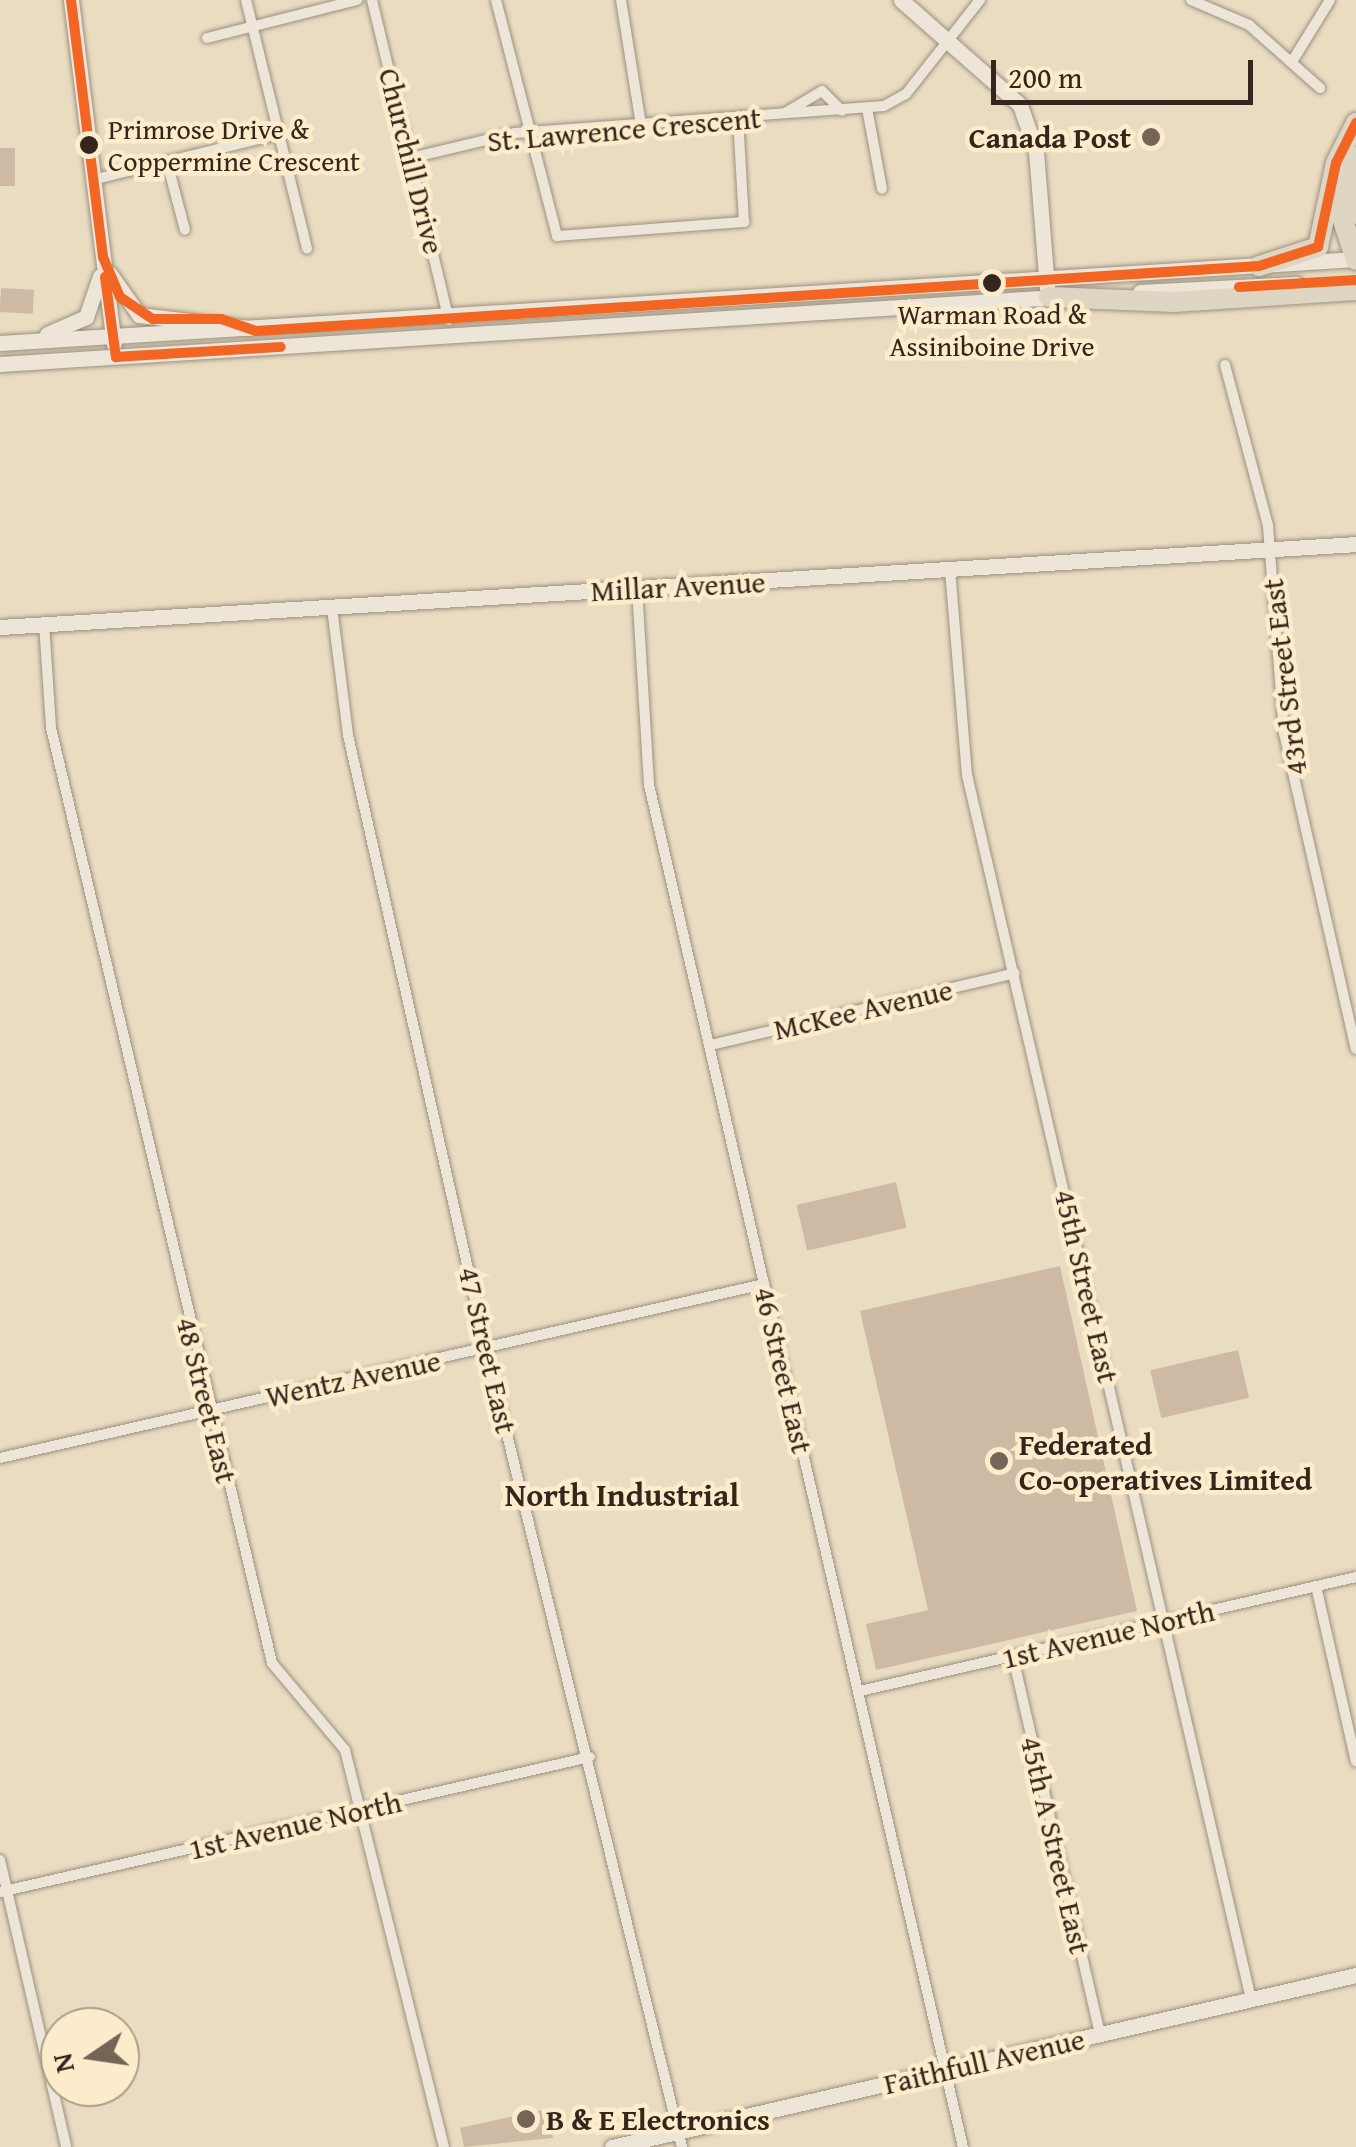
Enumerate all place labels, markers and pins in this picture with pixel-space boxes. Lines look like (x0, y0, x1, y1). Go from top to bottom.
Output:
place label: Primrose Drive & Coppermine Crescent (108, 112, 360, 178)
place label: Canada Post (969, 119, 1131, 155)
marker: Canada Post (1140, 126, 1162, 148)
marker: Primrose Drive & Coppermine Crescent (79, 135, 99, 155)
marker: Warman Road & Assiniboine Drive (982, 273, 1002, 293)
place label: Warman Road & Assiniboine Drive (889, 297, 1095, 363)
place label: Federated Co-operatives Limited (1019, 1426, 1312, 1496)
marker: Federated Co-operatives Limited (988, 1450, 1010, 1472)
place label: B & E Electronics (546, 2101, 770, 2137)
marker: B & E Electronics (515, 2108, 537, 2130)

